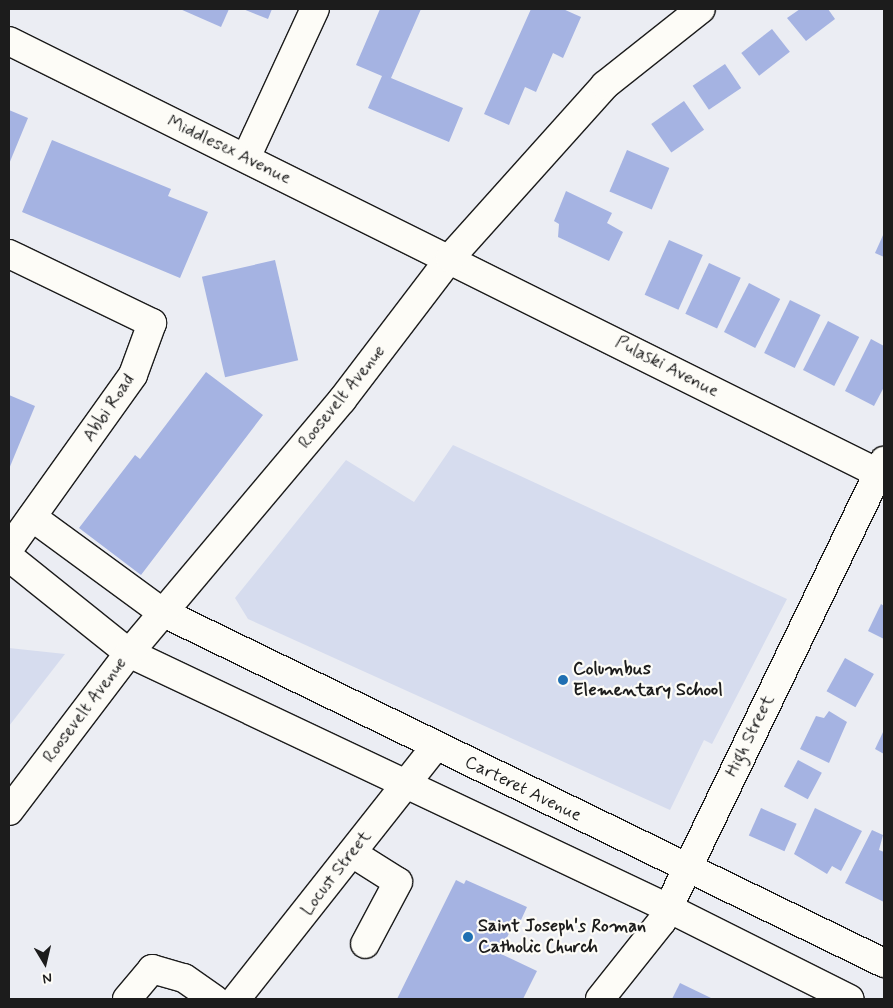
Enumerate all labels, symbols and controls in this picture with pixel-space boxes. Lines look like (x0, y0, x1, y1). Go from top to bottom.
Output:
street label: Middlesex Avenue (163, 111, 295, 189)
street label: Pulaski Avenue (611, 332, 723, 402)
street label: Roosevelt Avenue (293, 340, 391, 454)
street label: Abbi Road (79, 370, 139, 446)
street label: Roosevelt Avenue (37, 651, 133, 769)
place label: Columbus Elementary School (573, 659, 723, 702)
marker: Columbus Elementary School (557, 674, 569, 686)
street label: High Street (721, 691, 779, 781)
street label: Carteret Avenue (460, 751, 586, 827)
street label: Locust Street (296, 826, 376, 920)
place label: Saint Joseph's Roman Catholic Church (478, 916, 649, 959)
marker: Saint Joseph's Roman Catholic Church (462, 931, 474, 943)
north arrow (20, 938, 70, 988)
text: N (41, 968, 53, 987)

